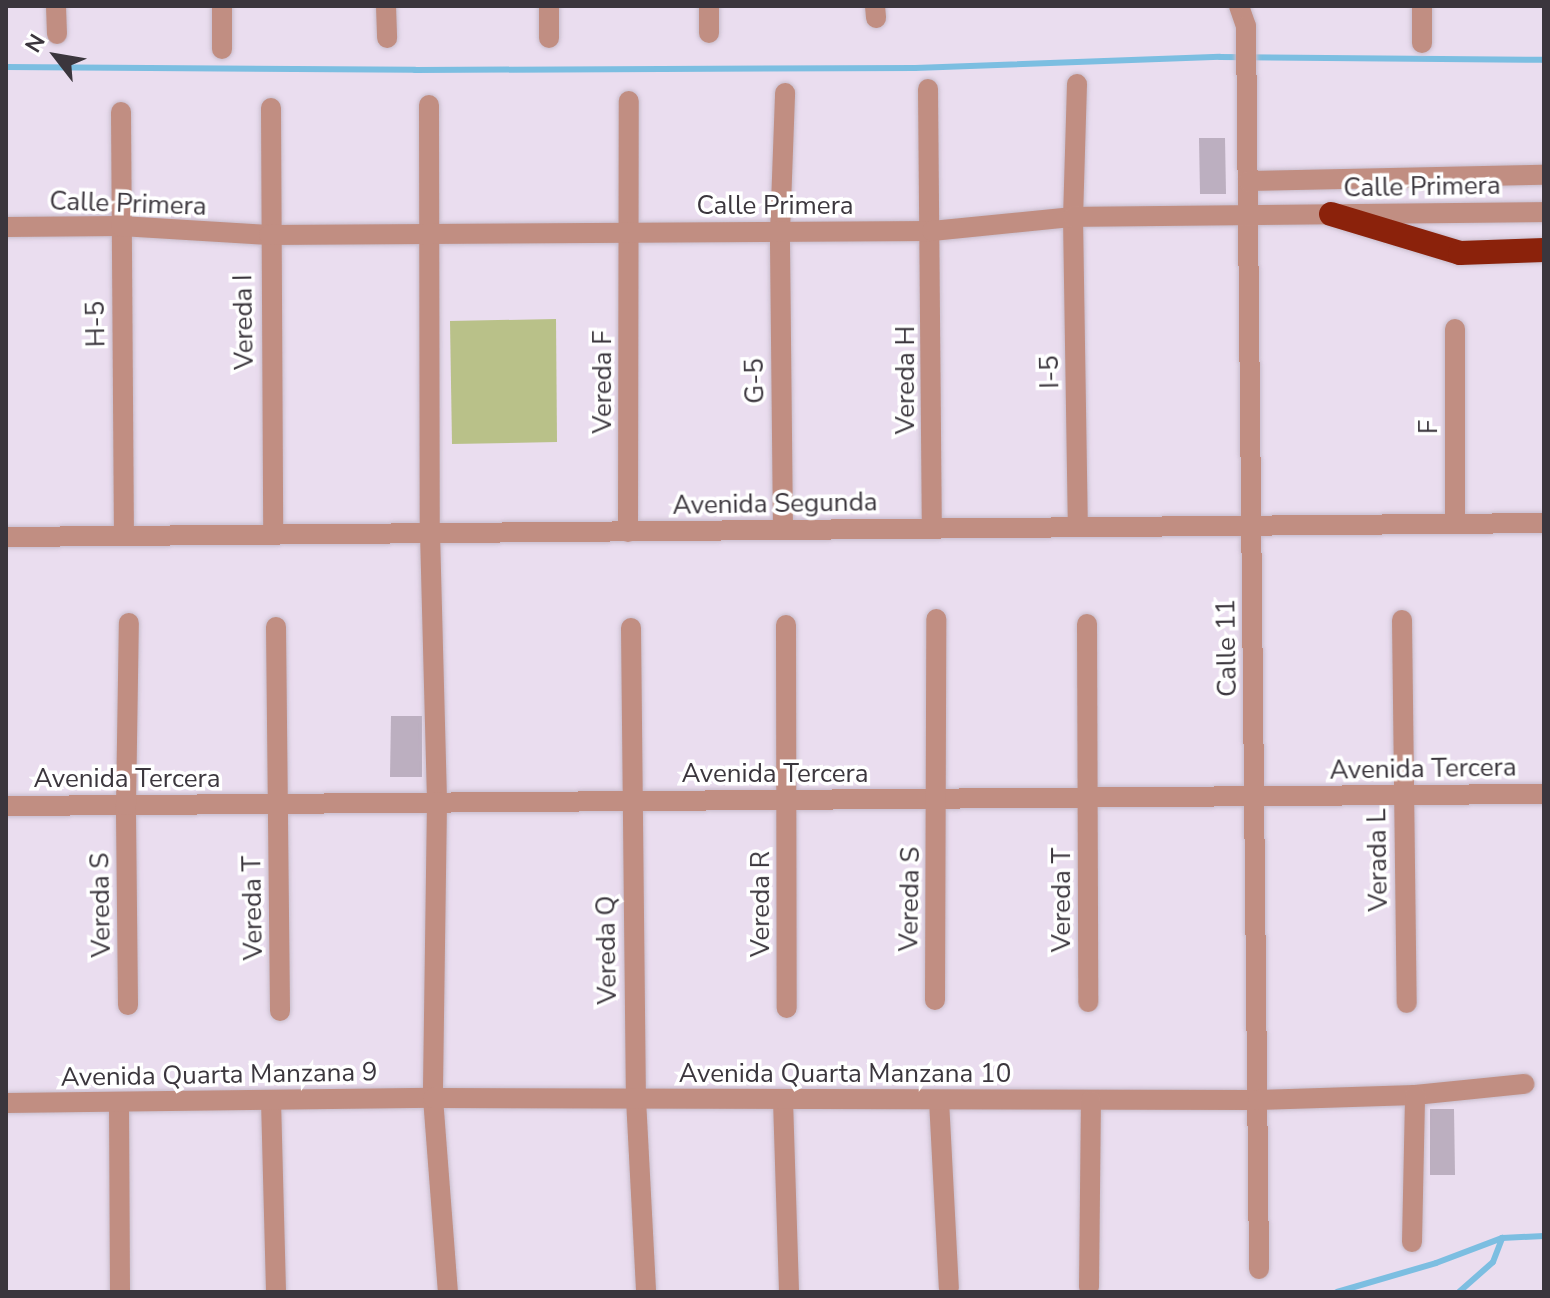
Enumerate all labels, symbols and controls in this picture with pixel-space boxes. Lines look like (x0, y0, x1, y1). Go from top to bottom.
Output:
north arrow (16, 16, 96, 96)
text: N (18, 29, 53, 58)
street label: Calle Primera (1343, 170, 1501, 204)
street label: Calle Primera (49, 186, 207, 222)
street label: Calle Primera (696, 190, 854, 222)
street label: Vereda I (228, 274, 260, 370)
street label: H-5 (80, 301, 112, 347)
street label: Vereda H (890, 326, 922, 434)
street label: Vereda F (587, 330, 619, 434)
street label: I-5 (1034, 355, 1066, 389)
street label: G-5 (739, 358, 771, 404)
street label: F (1413, 420, 1445, 434)
street label: Avenida Segunda (672, 487, 878, 521)
street label: Calle 11 (1211, 599, 1243, 697)
street label: Avenida Tercera (1329, 752, 1517, 786)
street label: Avenida Tercera (682, 758, 868, 790)
street label: Avenida Tercera (34, 763, 220, 795)
street label: Verada L (1362, 808, 1394, 912)
street label: Vereda S (893, 846, 927, 952)
street label: Vereda T (1046, 848, 1078, 952)
street label: Vereda R (745, 851, 777, 957)
street label: Vereda S (84, 852, 118, 958)
street label: Vereda T (236, 856, 270, 960)
street label: Vereda Q (590, 895, 624, 1005)
street label: Avenida Quarta Manzana 9 (60, 1057, 378, 1093)
street label: Avenida Quarta Manzana 10 (679, 1058, 1011, 1090)

